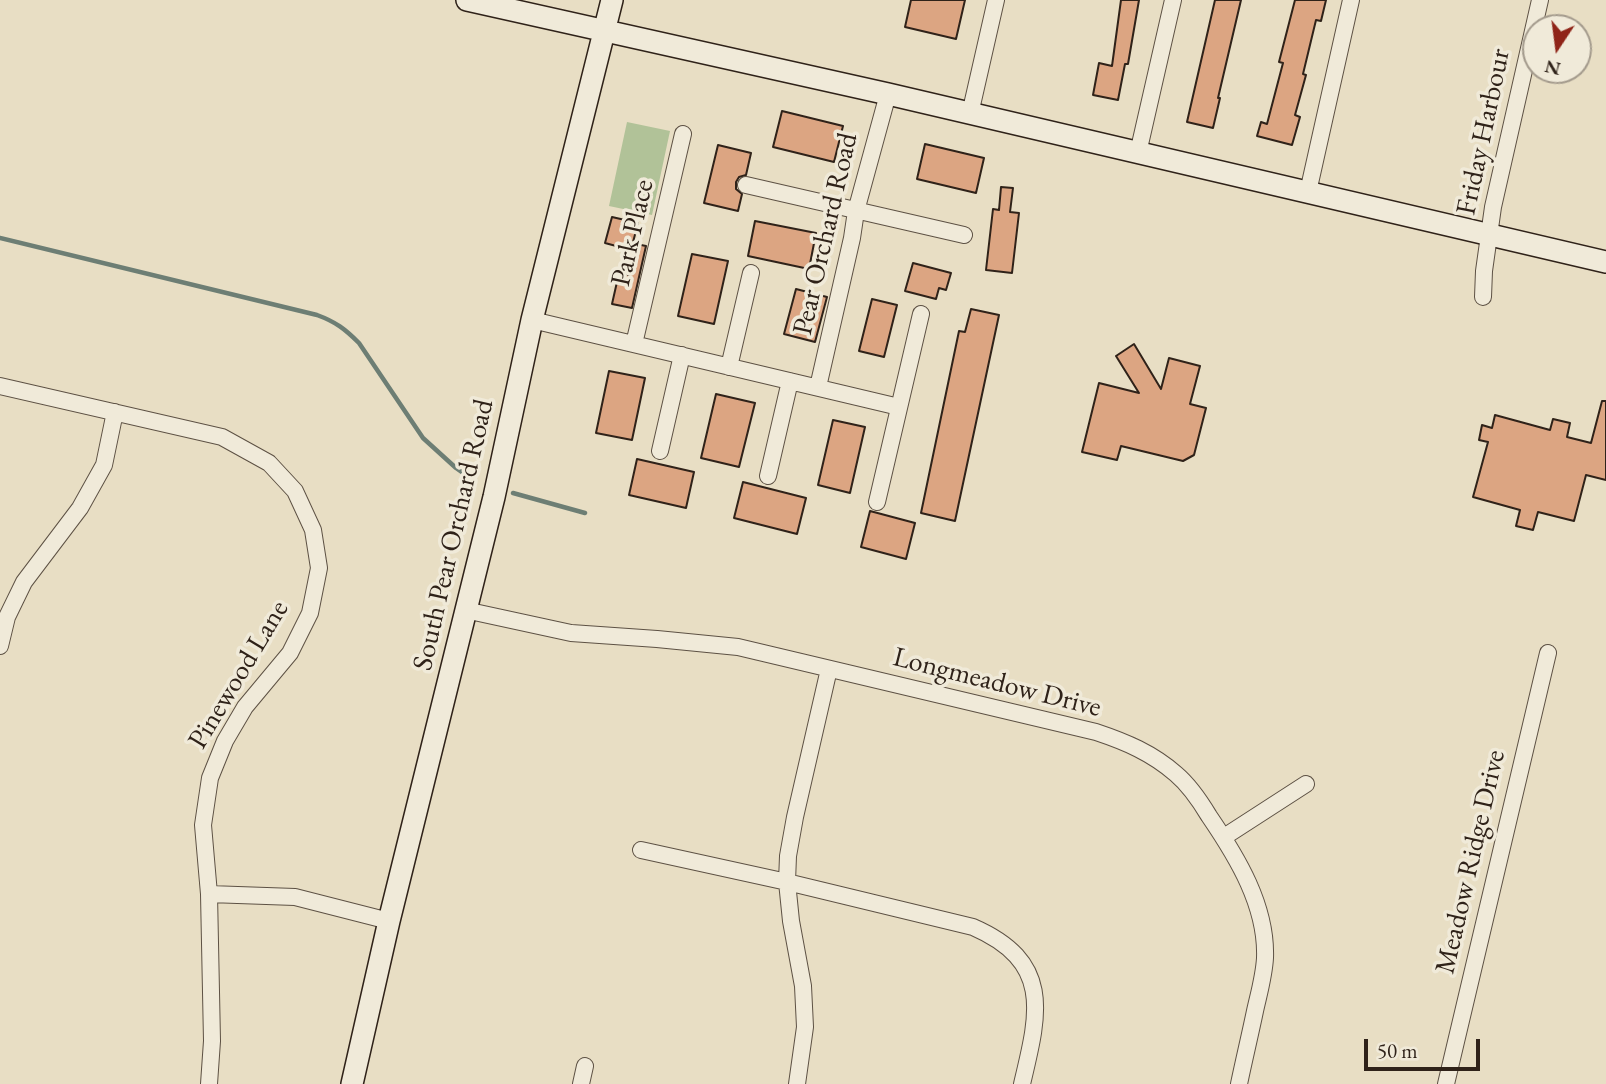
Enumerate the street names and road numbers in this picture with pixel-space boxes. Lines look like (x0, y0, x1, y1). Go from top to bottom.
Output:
street label: Friday Harbour (1450, 46, 1518, 218)
street label: Pear Orchard Road (786, 130, 866, 338)
street label: Park Place (604, 176, 662, 290)
street label: South Pear Orchard Road (406, 396, 502, 674)
street label: Pinewood Lane (182, 595, 296, 755)
street label: Longmeadow Drive (889, 641, 1105, 725)
street label: Meadow Ridge Drive (1429, 747, 1513, 977)

